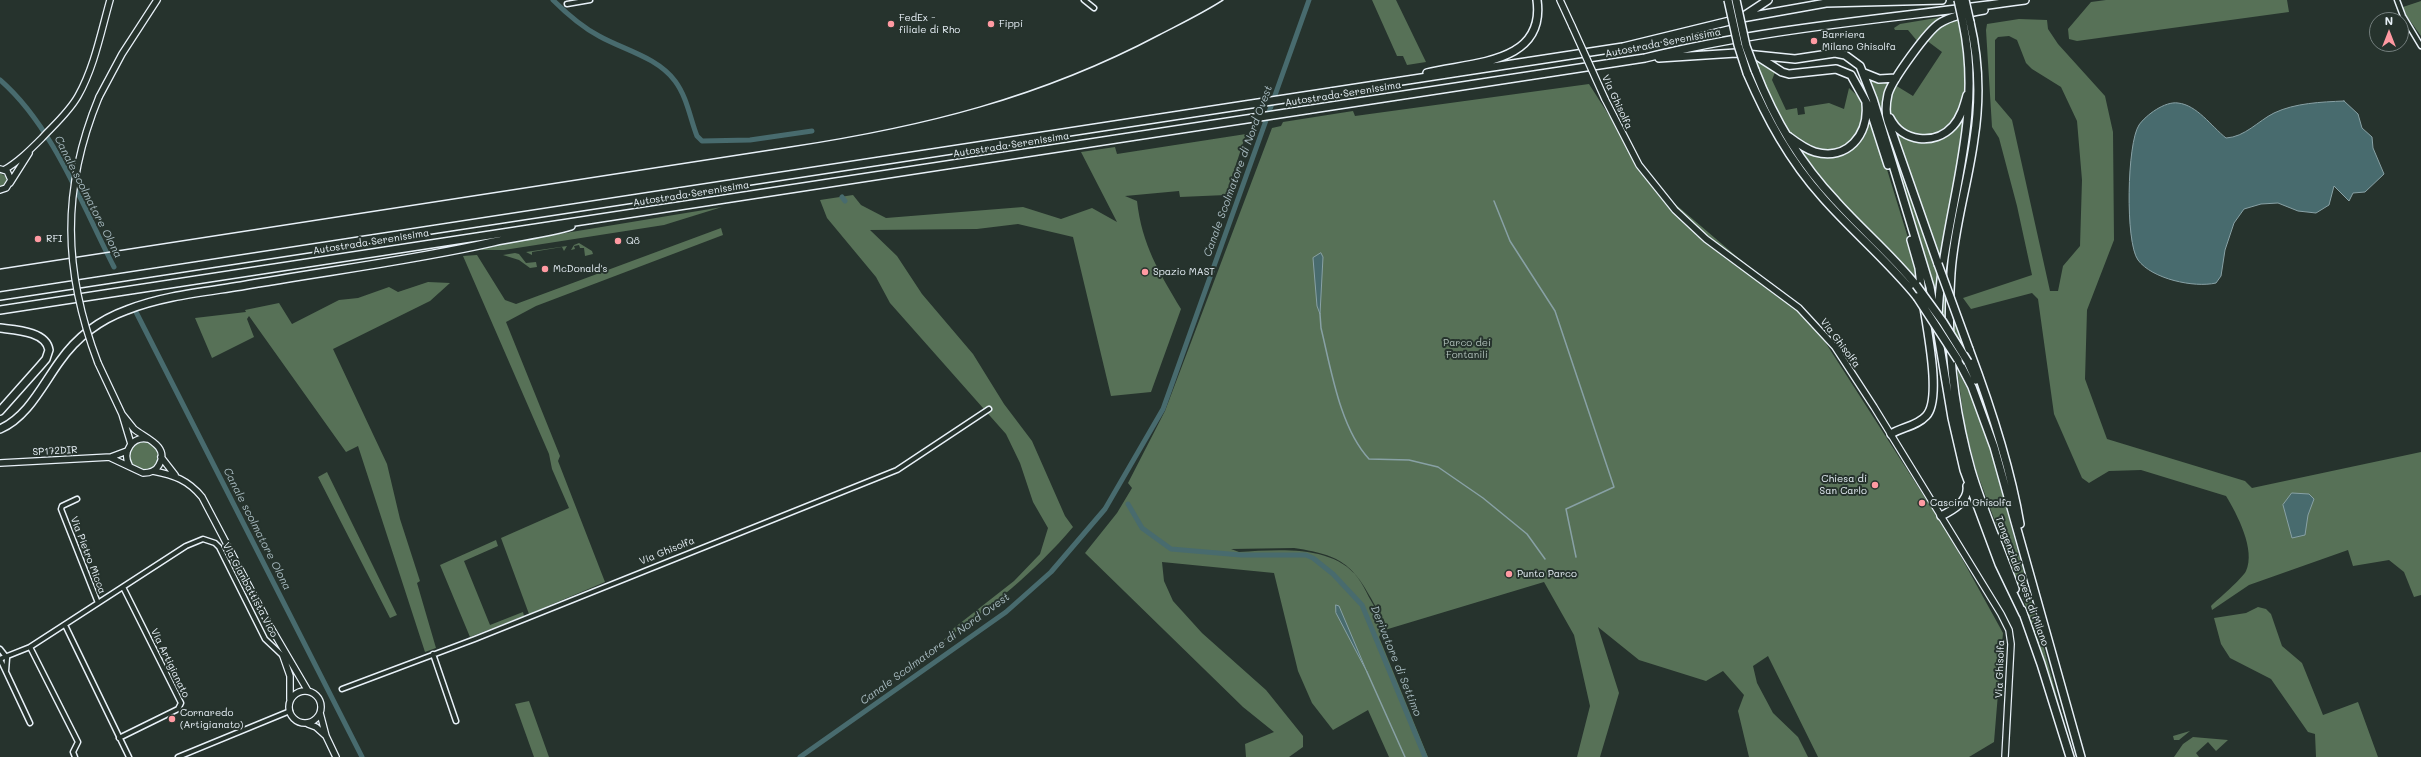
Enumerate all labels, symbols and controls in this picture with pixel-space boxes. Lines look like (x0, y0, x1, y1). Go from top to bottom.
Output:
place label: FedEx - filiale di Rho (899, 12, 960, 36)
north arrow (2369, 12, 2409, 52)
text: N (2385, 13, 2393, 28)
place label: Fippi (999, 18, 1023, 30)
marker: FedEx - filiale di Rho (886, 19, 896, 29)
marker: Fippi (986, 19, 996, 29)
street label: Autostrada Serenissima (1604, 26, 1722, 60)
place label: Barriera Milano Ghisolfa (1822, 29, 1896, 52)
marker: Barriera Milano Ghisolfa (1809, 36, 1819, 46)
street label: Via Ghisolfa (1599, 73, 1635, 131)
street label: Autostrada Serenissima (1284, 79, 1402, 109)
water label: Canale Scolmatore di Nord Ovest (1201, 83, 1275, 259)
street label: Autostrada Serenissima (952, 130, 1070, 160)
water label: Canale scolmatore Olona (51, 134, 125, 260)
street label: Autostrada Serenissima (632, 179, 750, 209)
street label: Autostrada Serenissima (312, 227, 430, 257)
place label: RFI (46, 233, 62, 245)
marker: RFI (33, 234, 43, 244)
place label: Q8 (626, 235, 640, 247)
marker: Q8 (613, 236, 623, 246)
place label: McDonald's (553, 263, 607, 275)
marker: McDonald's (540, 264, 550, 274)
place label: Spazio MAST (1153, 266, 1215, 278)
marker: Spazio MAST (1140, 267, 1150, 277)
street label: Via Ghisolfa (1818, 316, 1862, 370)
park label: Parco dei Fontanili (1443, 337, 1491, 360)
street label: SP172DIR (32, 444, 78, 458)
water label: Canale scolmatore Olona (220, 466, 294, 592)
place label: Chiesa di San Carlo (1820, 473, 1867, 496)
marker: Chiesa di San Carlo (1870, 480, 1880, 490)
place label: Cascina Ghisolfa (1930, 497, 2012, 509)
marker: Cascina Ghisolfa (1917, 498, 1927, 508)
street label: Tangenziale Ovest di Milano (1993, 514, 2051, 648)
street label: Via Pietro Micca (68, 515, 108, 595)
street label: Via Ghisolfa (638, 534, 696, 568)
street label: Via Gianbattista Vico (220, 541, 280, 639)
place label: Punto Parco (1517, 568, 1577, 580)
marker: Punto Parco (1504, 569, 1514, 579)
water label: Canale Scolmatore di Nord Ovest (858, 590, 1012, 708)
water label: Derivatore di Settimo (1368, 604, 1424, 718)
street label: Via Artigianato (148, 626, 192, 700)
street label: Via Ghisolfa (1993, 640, 2007, 698)
place label: Cornaredo (Artigianato) (180, 707, 243, 730)
marker: Cornaredo (Artigianato) (167, 714, 177, 724)

